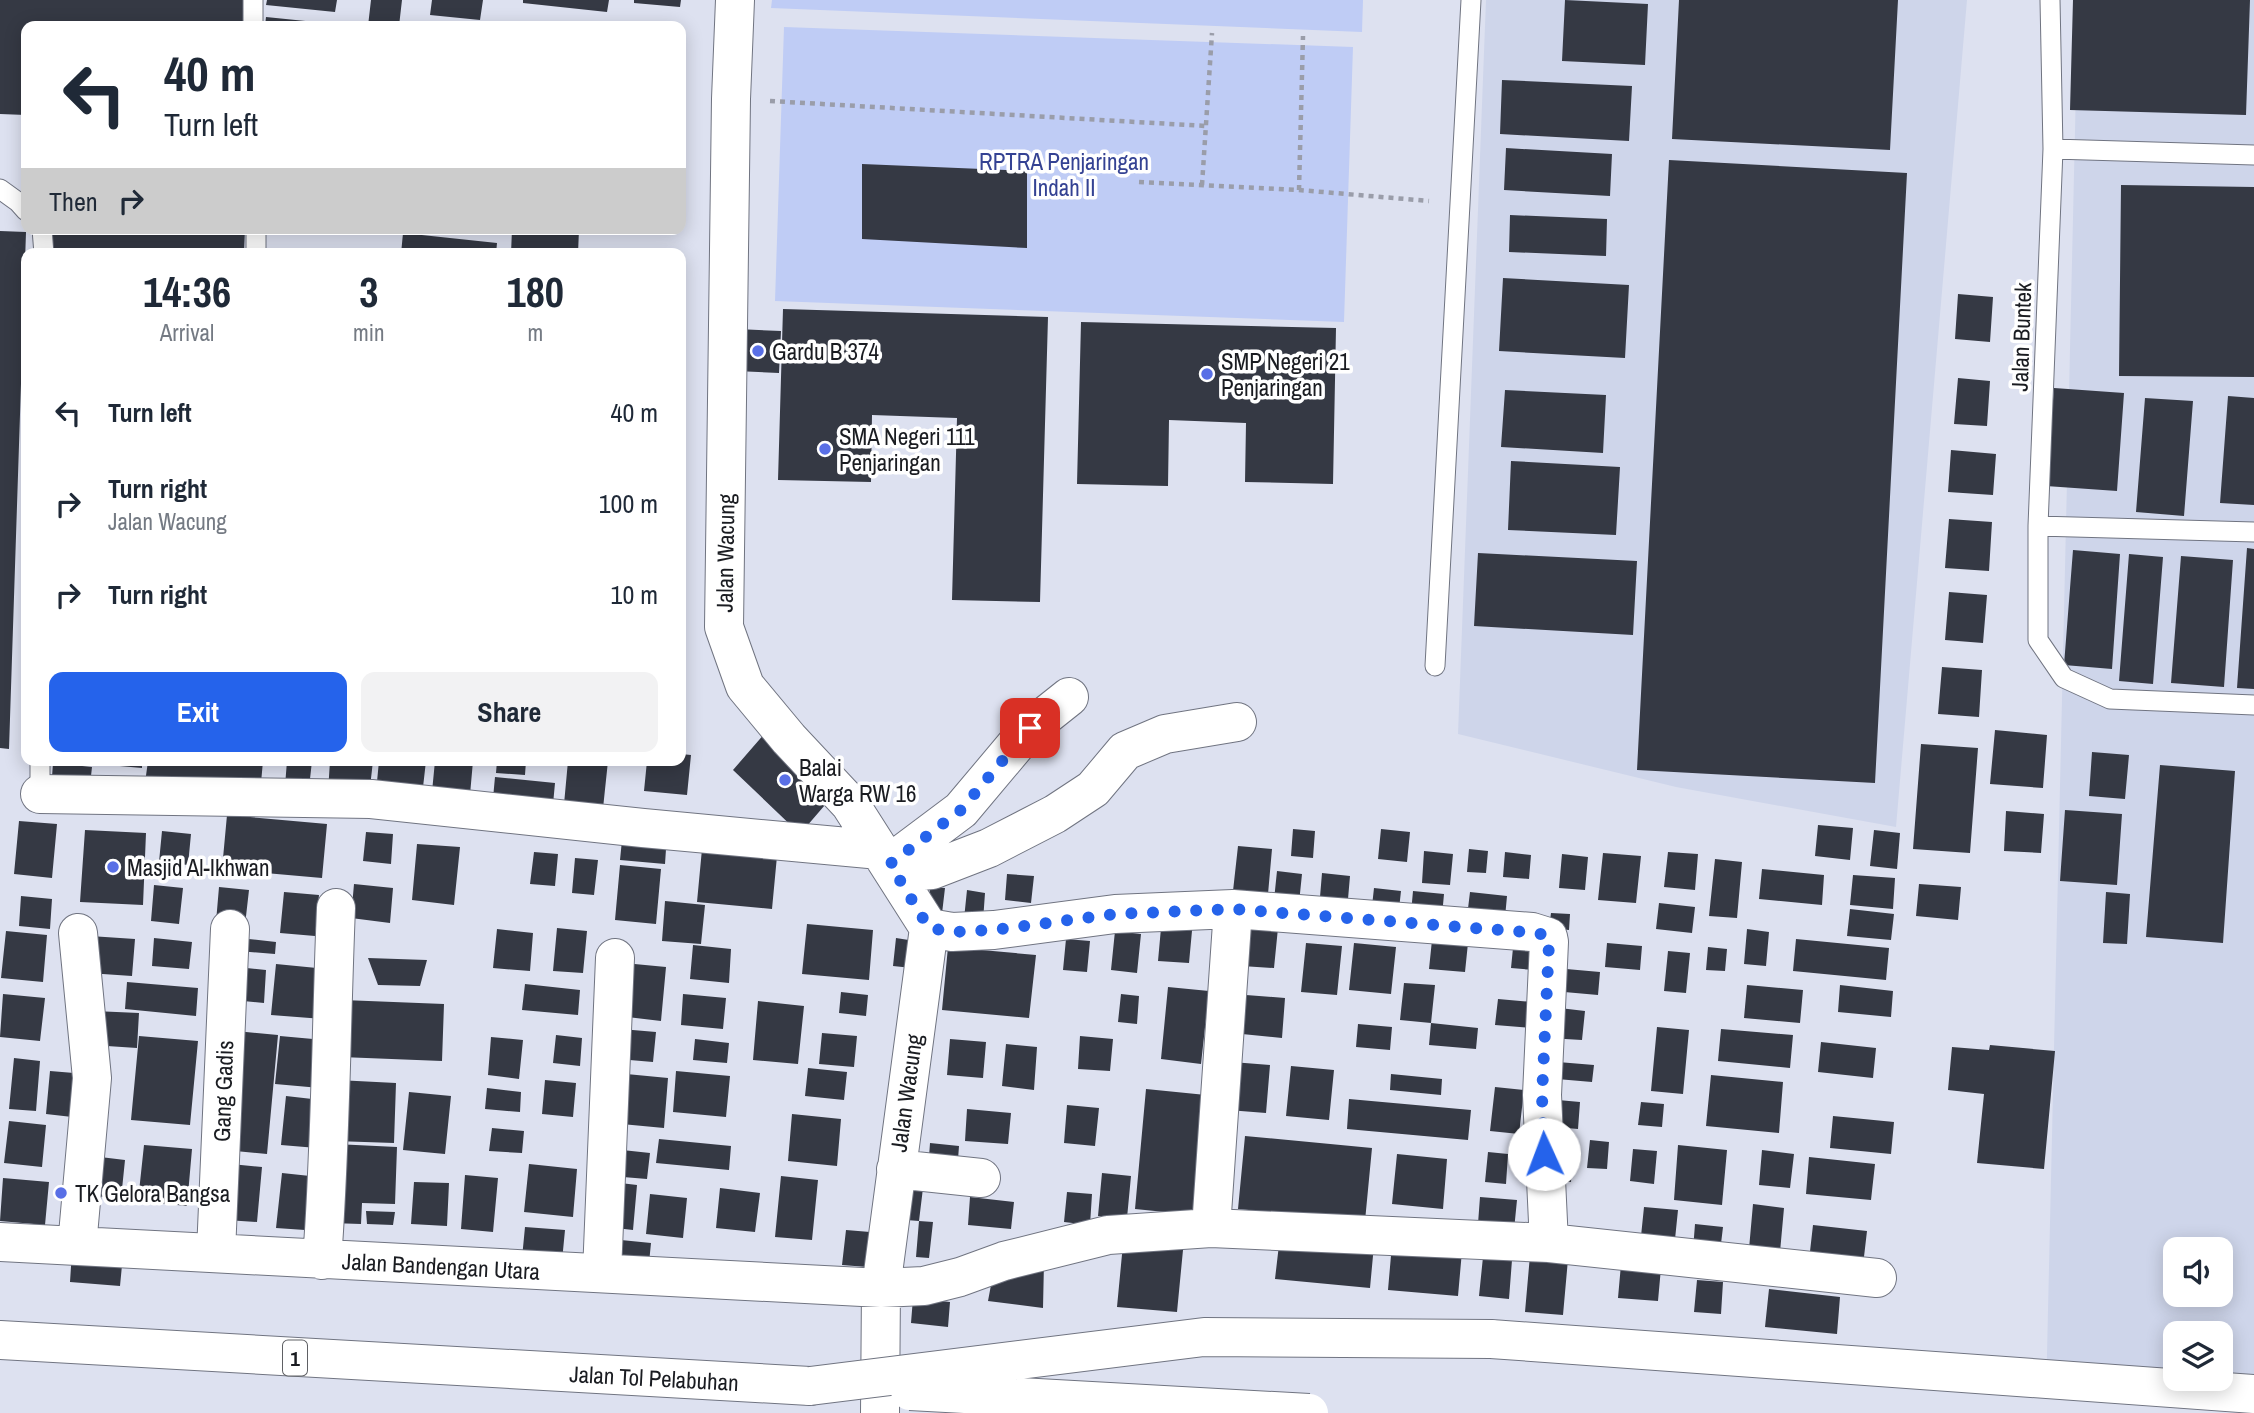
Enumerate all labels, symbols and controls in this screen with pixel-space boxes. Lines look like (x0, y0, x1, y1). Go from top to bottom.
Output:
text: 40 m (164, 40, 256, 106)
icon: left (49, 49, 140, 140)
text: Turn left (164, 103, 258, 146)
park label: RPTRA Penjaringan Indah II (979, 146, 1149, 203)
icon: right (112, 182, 150, 220)
text: Then (49, 184, 98, 219)
text: 14:36 (143, 264, 231, 320)
text: 3 (359, 264, 378, 320)
text: 180 (507, 264, 564, 320)
street label: Jalan Buntek (2004, 281, 2038, 392)
text: Arrival (160, 317, 214, 348)
text: min (353, 317, 385, 348)
text: m (527, 317, 543, 348)
place label: Gardu B 374 (772, 336, 879, 367)
marker: Gardu B 374 (750, 343, 766, 359)
place label: SMP Negeri 21 Penjaringan (1221, 346, 1350, 403)
marker: SMP Negeri 21 Penjaringan (1199, 366, 1215, 382)
icon: left (49, 394, 87, 432)
text: Turn left (108, 395, 192, 430)
text: 40 m (611, 395, 658, 430)
place label: SMA Negeri 111 Penjaringan (839, 421, 975, 478)
marker: SMA Negeri 111 Penjaringan (817, 441, 833, 457)
text: Turn right (108, 471, 207, 506)
icon: right (49, 485, 87, 523)
text: 100 m (599, 486, 658, 521)
street label: Jalan Wacung (708, 493, 742, 613)
text: Jalan Wacung (108, 506, 227, 537)
icon: right (49, 576, 87, 614)
text: Turn right (108, 577, 207, 612)
text: 10 m (611, 577, 658, 612)
button: Exit (49, 672, 347, 752)
button: Share (361, 672, 658, 752)
pin (1000, 698, 1060, 758)
icon: arrive (1011, 709, 1049, 747)
place label: Balai Warga RW 16 (799, 752, 916, 809)
marker: Balai Warga RW 16 (777, 772, 793, 788)
place label: Masjid Al-Ikhwan (127, 852, 270, 883)
marker: Masjid Al-Ikhwan (105, 859, 121, 875)
street label: Jalan Wacung (882, 1032, 930, 1154)
street label: Gang Gadis (206, 1040, 240, 1142)
position arrow (1507, 1117, 1581, 1191)
place label: TK Gelora Bangsa (75, 1178, 231, 1209)
marker: TK Gelora Bangsa (53, 1185, 69, 1201)
map controls (2163, 1237, 2233, 1391)
button: sound (2163, 1237, 2233, 1307)
street label: Jalan Bandengan Utara (341, 1245, 541, 1287)
button: layers (2163, 1321, 2233, 1391)
road number: 1 (283, 1340, 307, 1376)
street label: Jalan Tol Pelabuhan (569, 1358, 739, 1398)

